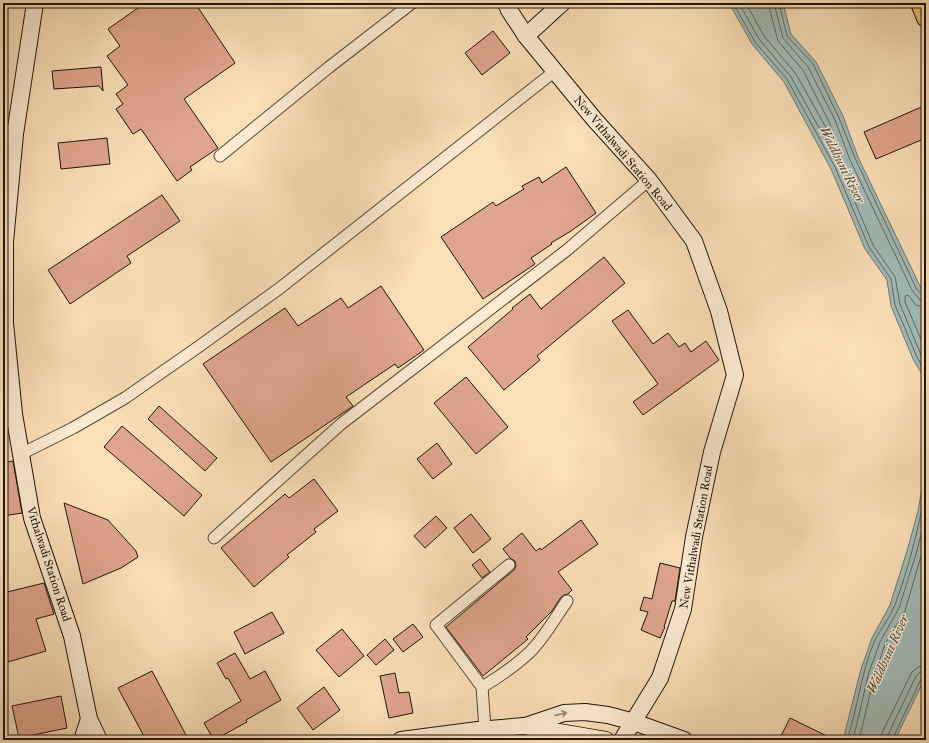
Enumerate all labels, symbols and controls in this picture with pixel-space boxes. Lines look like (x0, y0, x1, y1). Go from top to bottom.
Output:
street label: New Vithalwadi Station Road (571, 93, 675, 213)
water label: Waldhuni River (816, 124, 868, 206)
street label: New Vithalwadi Station Road (676, 464, 716, 610)
street label: Vithalwadi Station Road (23, 504, 74, 623)
water label: Waldhuni River (864, 612, 913, 696)
one-way arrow (555, 710, 568, 718)

